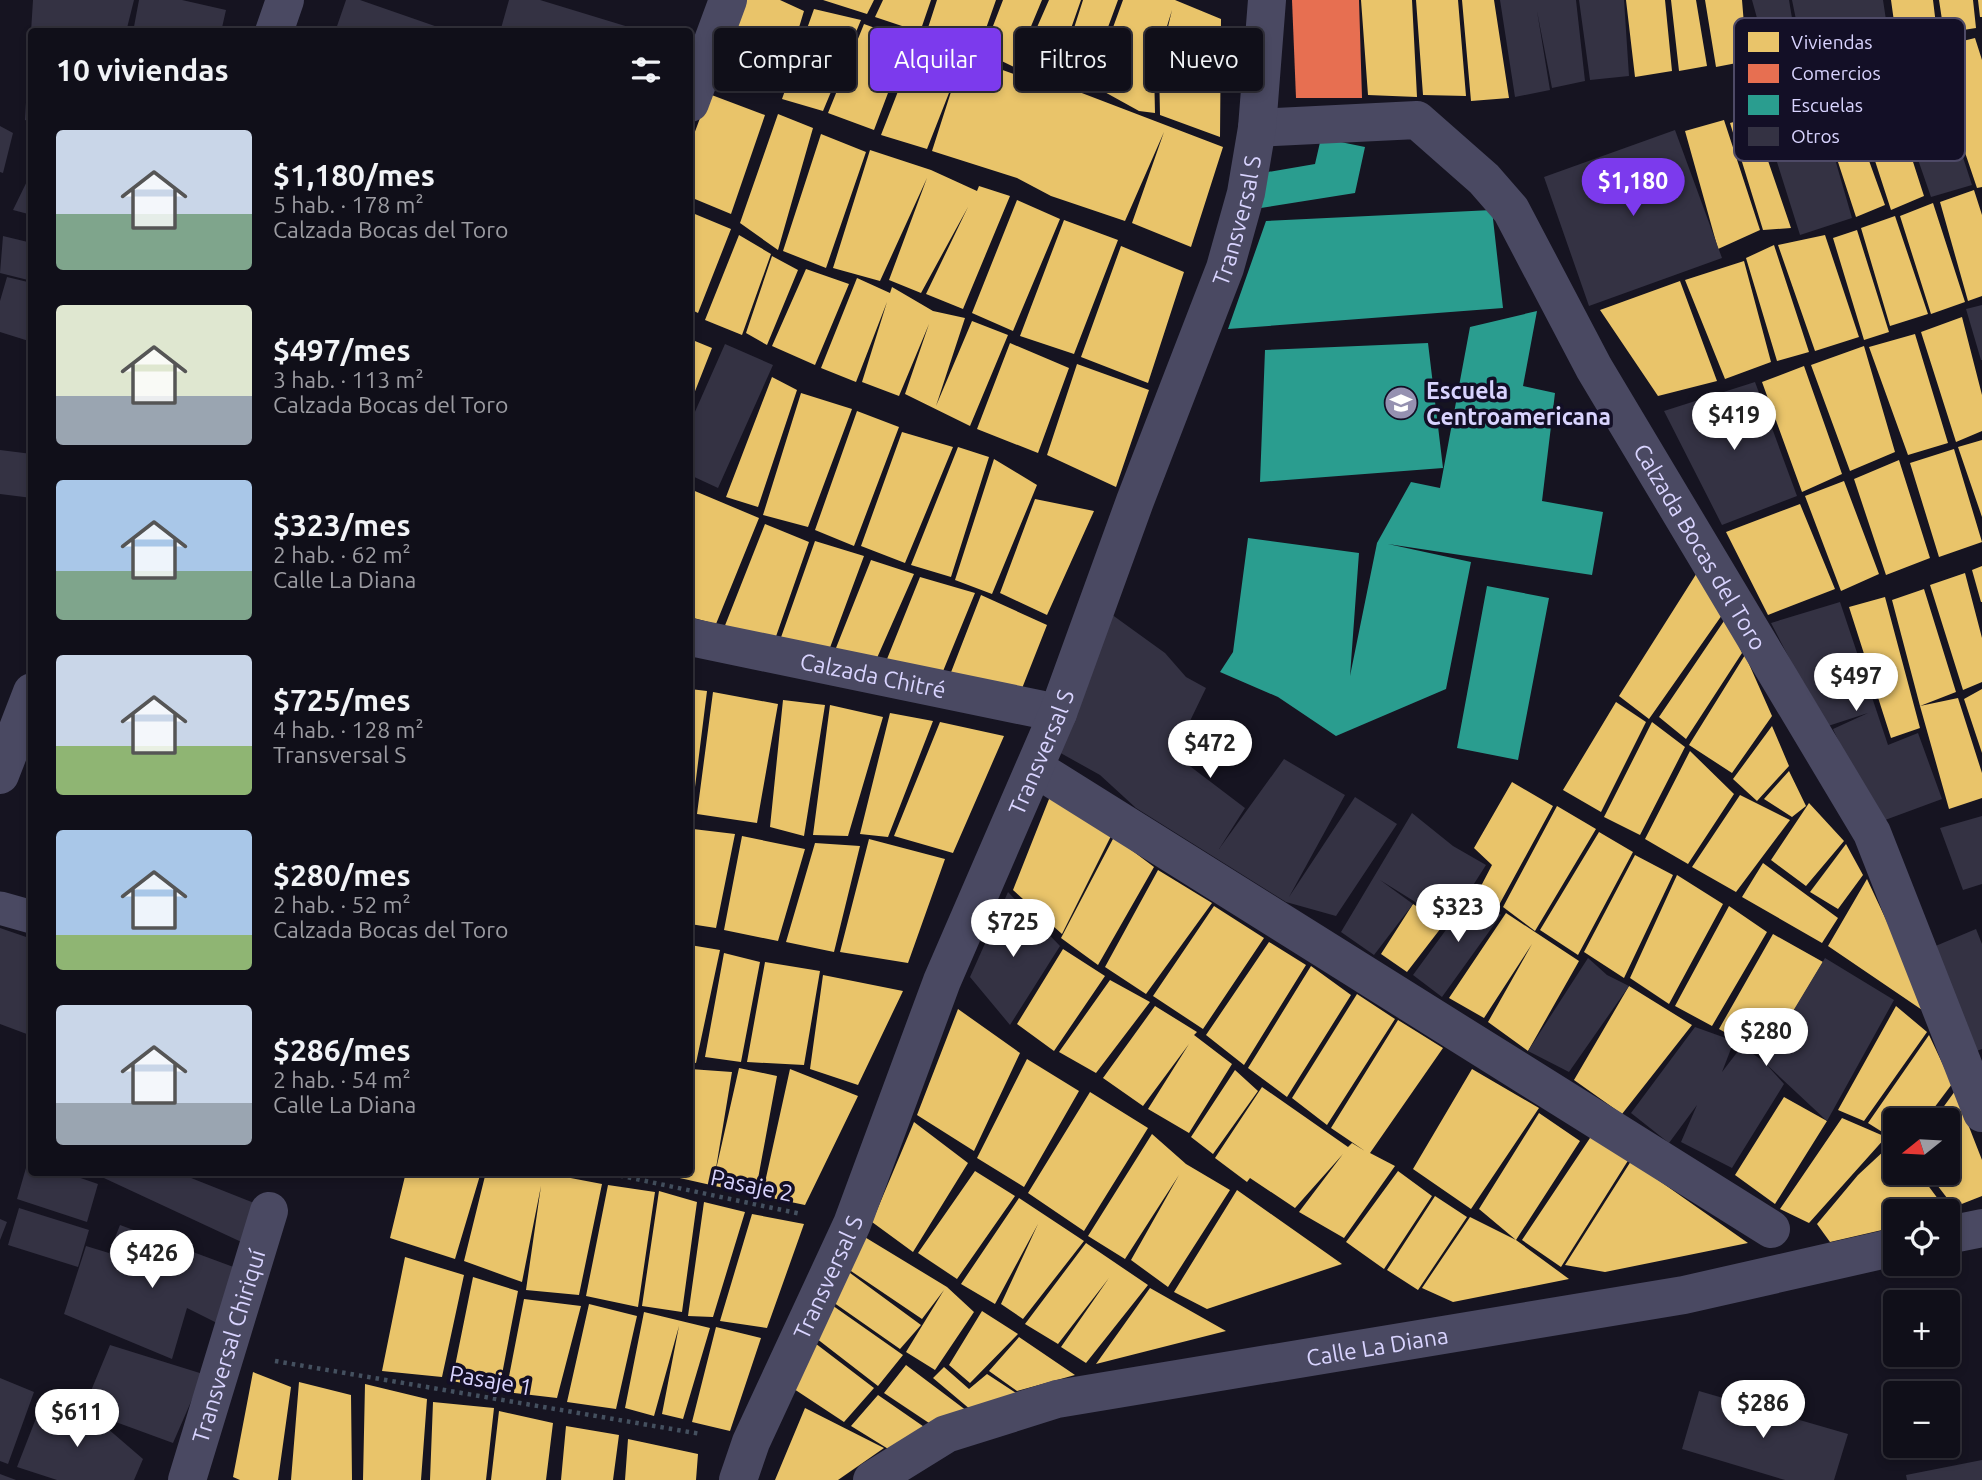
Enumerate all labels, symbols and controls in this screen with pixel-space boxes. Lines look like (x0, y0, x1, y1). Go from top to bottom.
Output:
legend (1734, 18, 1965, 161)
chip: Comprar (714, 28, 856, 91)
chip: Alquilar (870, 28, 1001, 91)
chip: Filtros (1015, 28, 1131, 91)
chip: Nuevo (1145, 28, 1263, 91)
text: Viviendas (1791, 31, 1873, 53)
icon: filters (627, 51, 665, 89)
text: 10 viviendas (56, 53, 229, 87)
text: Comercios (1791, 62, 1881, 84)
text: Escuelas (1791, 94, 1863, 116)
text: Otros (1791, 125, 1840, 147)
street label: Transversal S (1207, 154, 1265, 289)
icon: home (112, 158, 196, 242)
text: $1,180/mes (273, 158, 435, 192)
pin: $1,180 (1576, 158, 1690, 218)
text: $1,180 (1598, 168, 1668, 193)
text: 5 hab. · 178 m² (273, 192, 424, 217)
text: Calzada Bocas del Toro (273, 217, 508, 242)
icon: home (112, 333, 196, 417)
text: $497/mes (273, 333, 411, 367)
text: 3 hab. · 113 m² (273, 367, 424, 392)
place label: Escuela Centroamericana (1426, 378, 1611, 429)
school or university icon: Escuela Centroamericana (1382, 384, 1420, 422)
text: Calzada Bocas del Toro (273, 392, 508, 417)
pin: $419 (1693, 392, 1775, 452)
text: $419 (1708, 402, 1760, 427)
street label: Calzada Bocas del Toro (1630, 439, 1772, 654)
icon: home (112, 508, 196, 592)
text: $323/mes (273, 508, 411, 542)
text: 2 hab. · 62 m² (273, 542, 411, 567)
text: Calle La Diana (273, 567, 416, 592)
street label: Calzada Chitré (798, 648, 948, 702)
pin: $497 (1815, 654, 1897, 713)
text: $497 (1830, 663, 1882, 688)
icon: home (112, 683, 196, 767)
text: $725/mes (273, 683, 411, 717)
street label: Transversal S (1003, 686, 1078, 818)
text: 4 hab. · 128 m² (273, 717, 424, 742)
pin: $472 (1169, 720, 1251, 780)
text: $472 (1184, 730, 1236, 755)
text: Transversal S (273, 742, 406, 767)
icon: home (112, 858, 196, 942)
text: $280/mes (273, 858, 411, 892)
pin: $323 (1417, 884, 1499, 944)
text: 2 hab. · 52 m² (273, 892, 411, 917)
text: $323 (1432, 894, 1484, 919)
pin: $725 (972, 900, 1054, 959)
text: $725 (987, 909, 1039, 934)
text: Calzada Bocas del Toro (273, 917, 508, 942)
pin: $280 (1725, 1009, 1807, 1068)
text: $280 (1740, 1018, 1792, 1043)
icon: home (112, 1033, 196, 1117)
text: $286/mes (273, 1033, 411, 1067)
text: 2 hab. · 54 m² (273, 1067, 411, 1092)
text: Calle La Diana (273, 1092, 416, 1117)
north arrow (1883, 1108, 1960, 1185)
map controls (1883, 1108, 1960, 1458)
street label: Pasaje 2 (708, 1164, 796, 1206)
button: locate (1883, 1199, 1960, 1276)
street label: Transversal S (788, 1212, 867, 1343)
pin: $426 (111, 1230, 193, 1290)
text: $426 (126, 1240, 178, 1265)
street label: Transversal Chiriquí (187, 1246, 269, 1446)
button: + (1883, 1290, 1960, 1367)
street label: Calle La Diana (1304, 1322, 1450, 1370)
street label: Pasaje 1 (448, 1360, 534, 1400)
pin: $286 (1722, 1380, 1804, 1440)
button: − (1883, 1381, 1960, 1458)
pin: $611 (36, 1390, 118, 1449)
text: $286 (1737, 1390, 1789, 1415)
text: $611 (51, 1399, 103, 1424)

